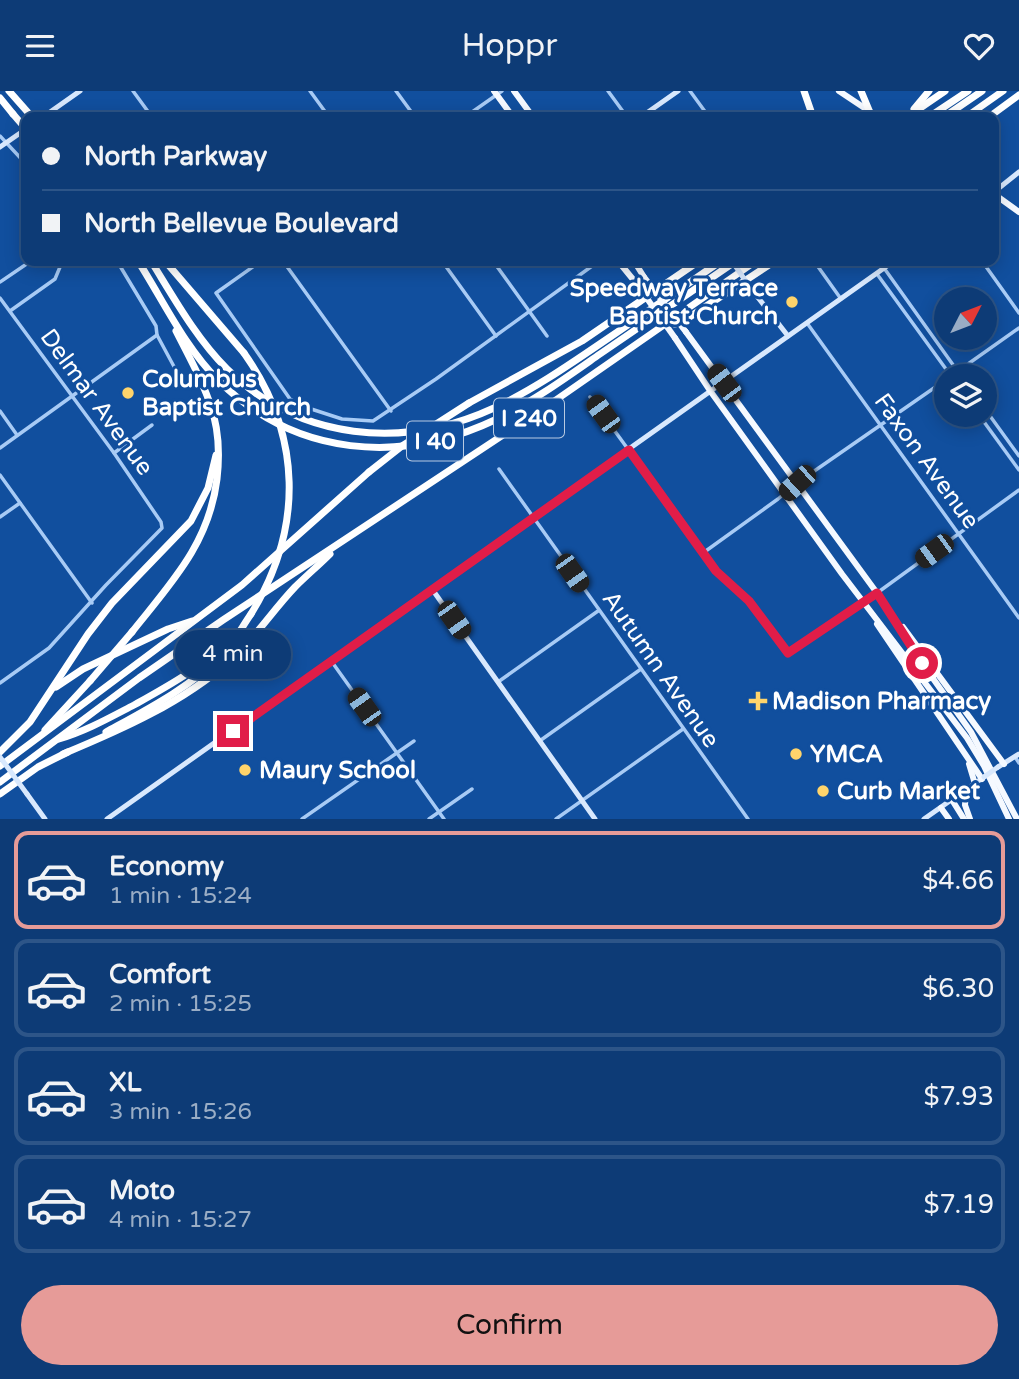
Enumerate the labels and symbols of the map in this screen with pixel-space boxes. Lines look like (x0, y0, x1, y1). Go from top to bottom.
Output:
place label: Speedway Terrace Baptist Church (570, 274, 778, 331)
north arrow (934, 287, 998, 350)
marker: Speedway Terrace Baptist Church (784, 294, 800, 310)
street label: Delmar Avenue (34, 323, 159, 481)
car (703, 360, 746, 406)
place label: Columbus Baptist Church (142, 365, 311, 422)
marker: Columbus Baptist Church (120, 385, 136, 401)
street label: Faxon Avenue (868, 388, 985, 535)
car (583, 391, 624, 437)
road number: I 240 (494, 399, 564, 437)
road number: I 40 (407, 421, 463, 461)
car (775, 461, 820, 505)
car (911, 530, 958, 572)
car (552, 550, 593, 596)
street label: Autumn Avenue (596, 585, 725, 753)
car (434, 597, 475, 643)
callout: 4 min (175, 629, 291, 679)
route start (906, 647, 938, 679)
car (344, 684, 385, 730)
place label: Madison Pharmacy (772, 687, 991, 716)
marker: Madison Pharmacy (750, 693, 766, 709)
route end (217, 715, 249, 747)
place label: YMCA (810, 740, 883, 769)
marker: YMCA (788, 746, 804, 762)
place label: Maury School (259, 756, 416, 785)
marker: Maury School (237, 762, 253, 778)
place label: Curb Market (837, 777, 981, 806)
marker: Curb Market (815, 783, 831, 799)

